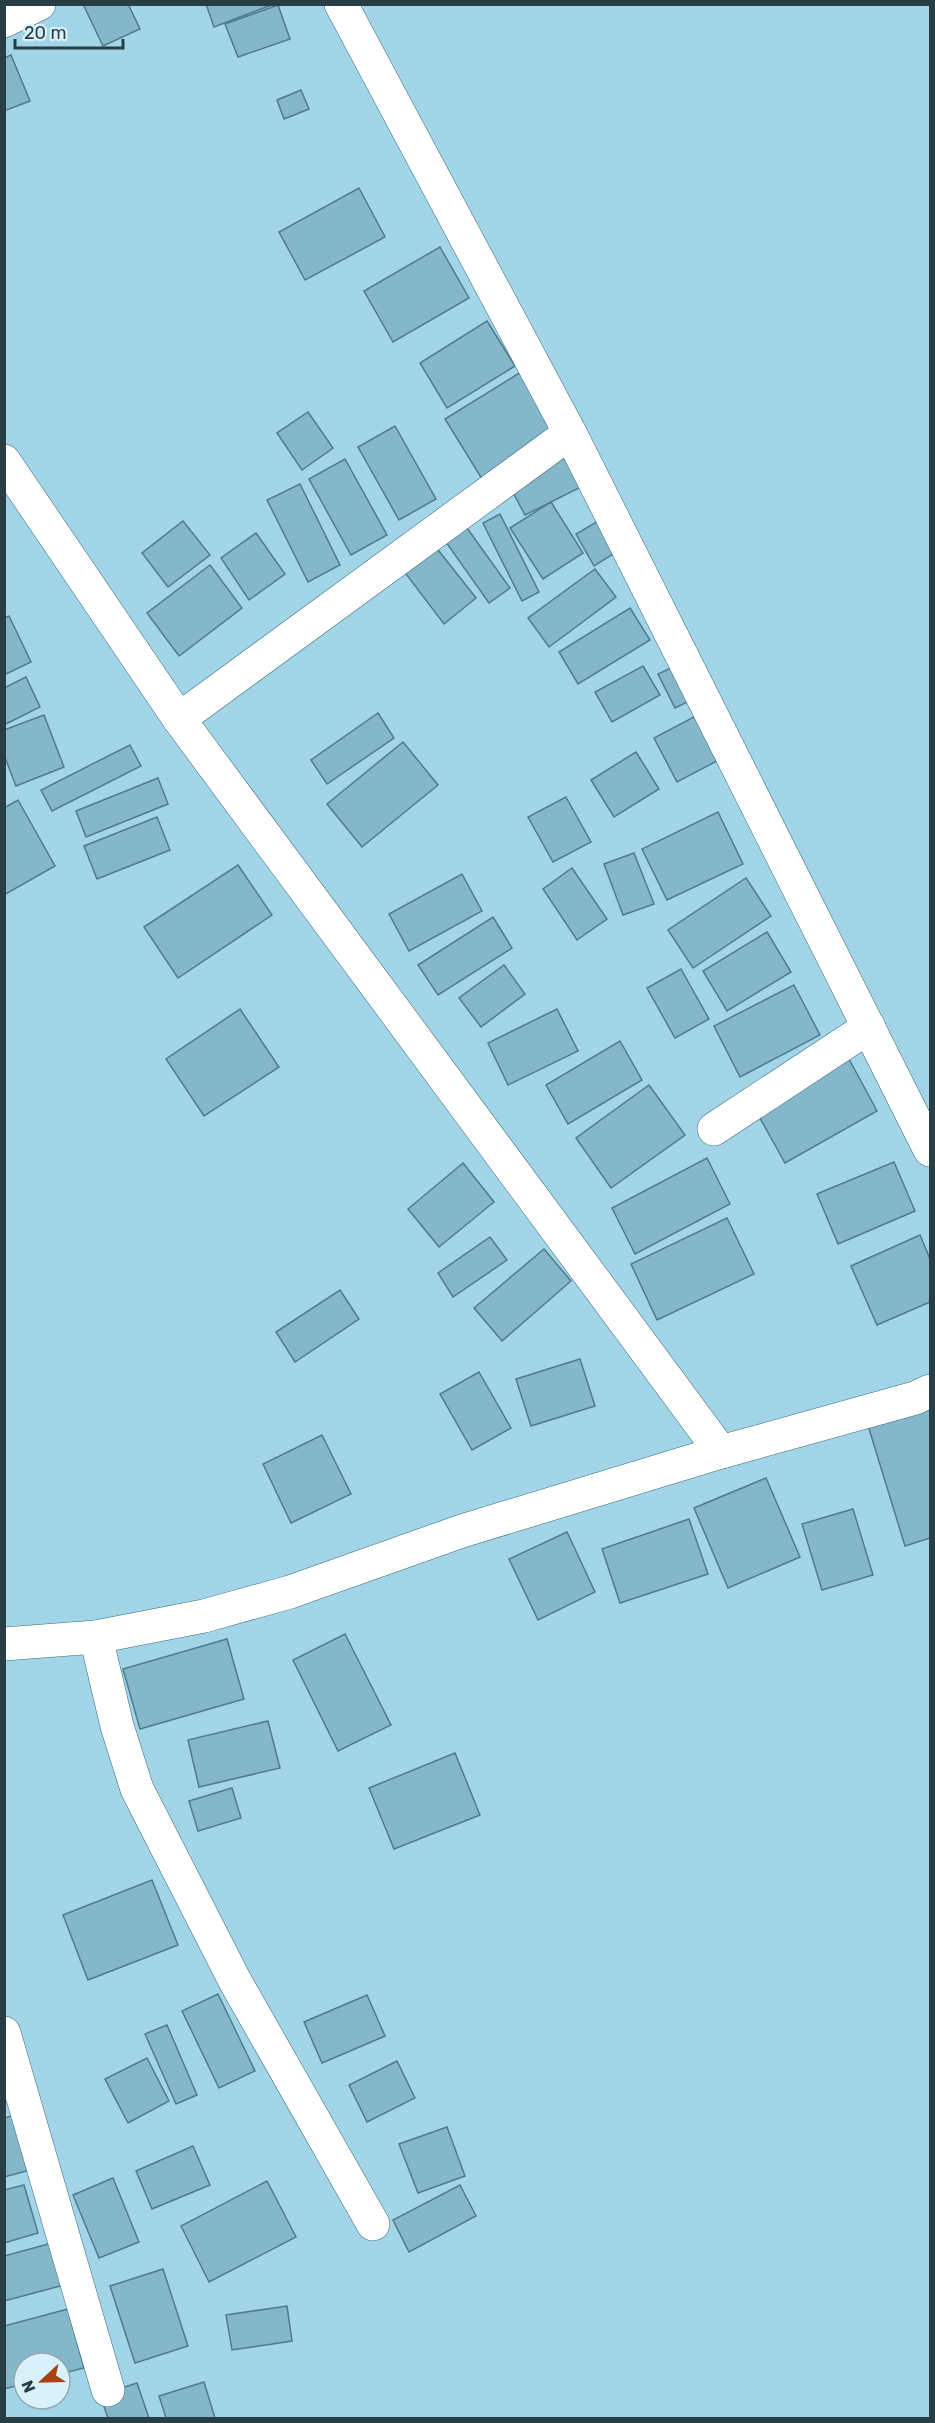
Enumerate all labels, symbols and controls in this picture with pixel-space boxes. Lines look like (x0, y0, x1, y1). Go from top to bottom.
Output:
scale bar (15, 12, 123, 50)
text: 20 m (24, 22, 66, 44)
north arrow (12, 2351, 72, 2411)
text: N (18, 2378, 40, 2395)

